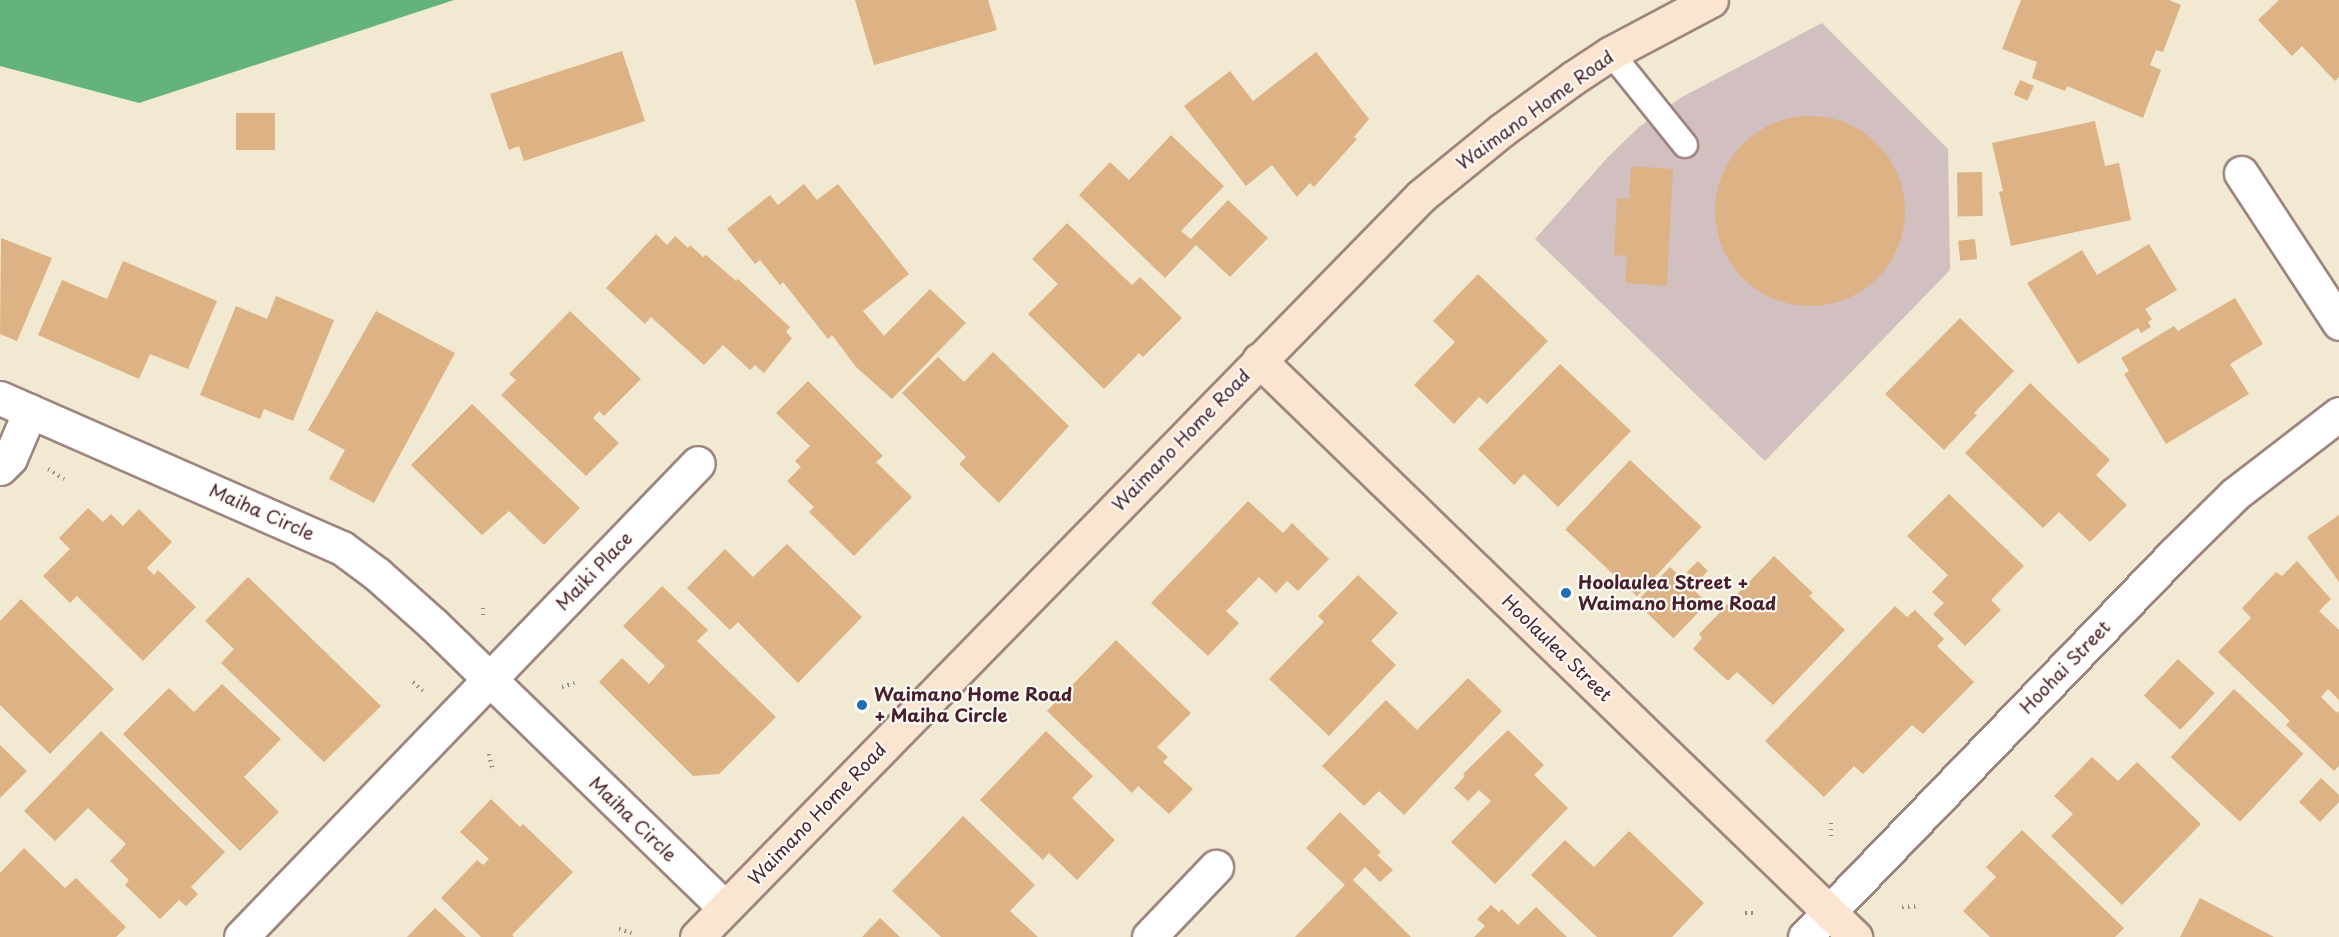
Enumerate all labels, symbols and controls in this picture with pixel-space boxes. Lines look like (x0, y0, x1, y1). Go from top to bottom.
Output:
street label: Waimano Home Road (1453, 46, 1617, 174)
street label: Waimano Home Road (1108, 365, 1254, 515)
street label: Maiha Circle (206, 479, 318, 545)
street label: Maiki Place (551, 527, 637, 615)
place label: Hoolaulea Street + Waimano Home Road (1578, 572, 1775, 614)
marker: Hoolaulea Street + Waimano Home Road (1559, 586, 1573, 600)
street label: Hoolaulea Street (1497, 590, 1617, 706)
street label: Hoohai Street (2015, 616, 2115, 718)
place label: Waimano Home Road + Maiha Circle (874, 684, 1071, 726)
marker: Waimano Home Road + Maiha Circle (855, 698, 869, 712)
street label: Waimano Home Road (744, 739, 890, 889)
street label: Maiha Circle (585, 772, 681, 866)

